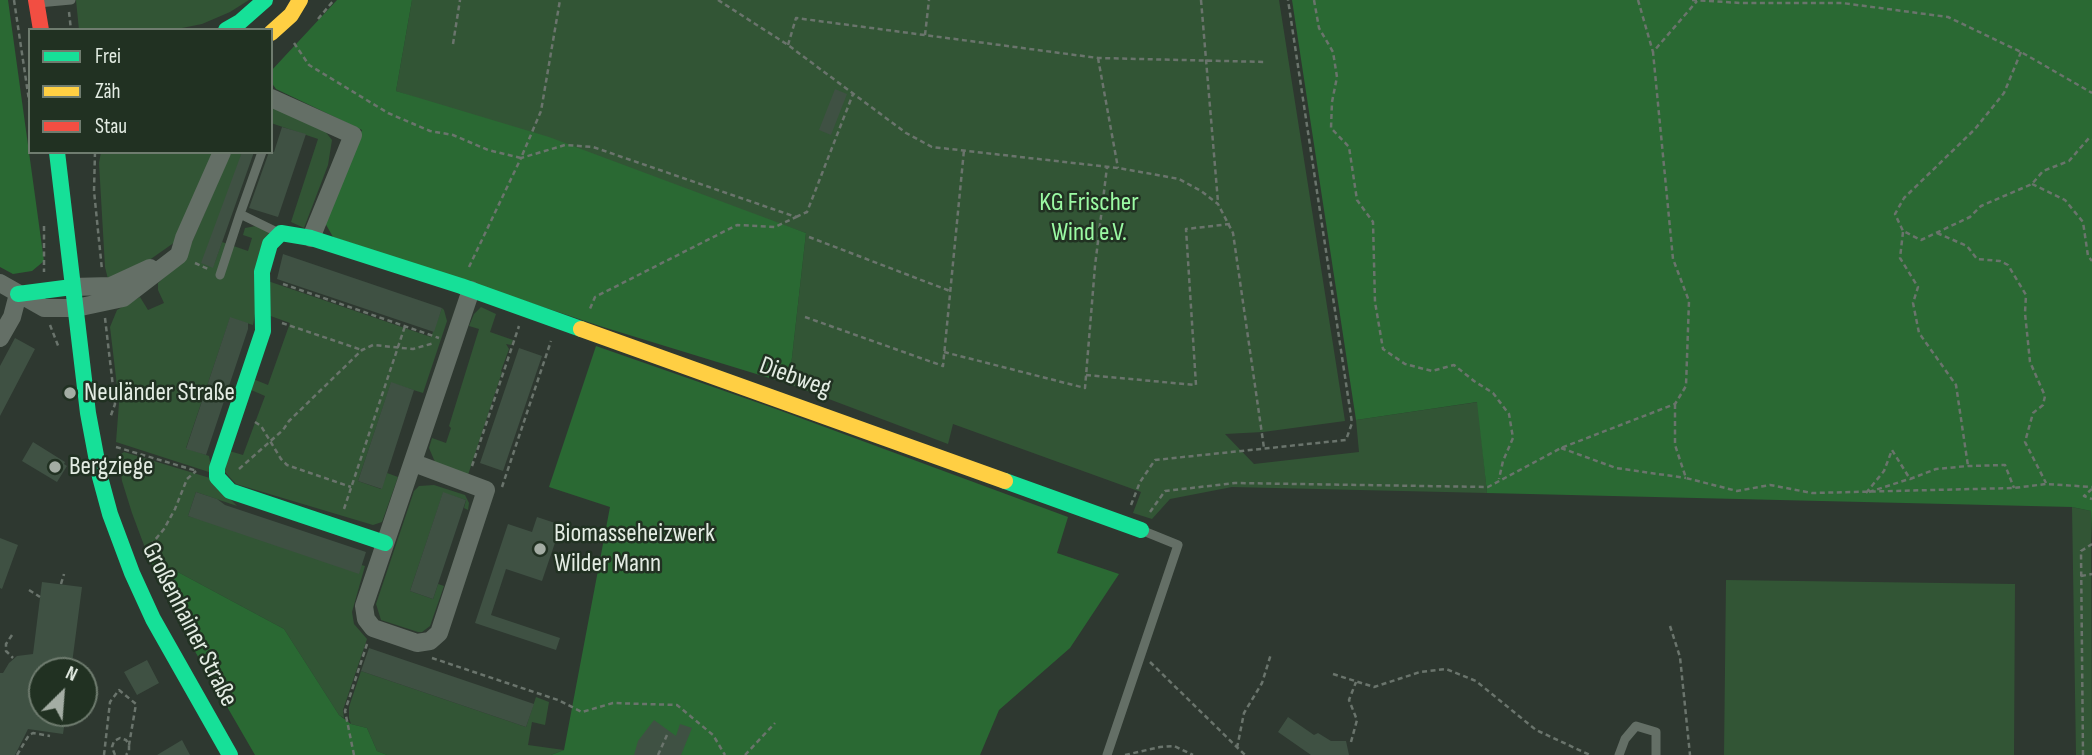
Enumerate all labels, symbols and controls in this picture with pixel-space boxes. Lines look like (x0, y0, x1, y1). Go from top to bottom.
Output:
legend (28, 28, 273, 154)
text: Frei (95, 44, 121, 69)
text: Zäh (95, 79, 121, 104)
text: Stau (95, 114, 127, 139)
park label: KG Frischer Wind e.V. (1039, 187, 1139, 248)
street label: Diebweg (755, 351, 835, 405)
place label: Neuländer Straße (84, 377, 235, 409)
marker: Neuländer Straße (62, 385, 78, 401)
place label: Bergziege (69, 451, 153, 483)
marker: Bergziege (47, 459, 63, 475)
place label: Biomasseheizwerk Wilder Mann (554, 518, 715, 580)
street label: Großenhainer Straße (134, 538, 244, 712)
marker: Biomasseheizwerk Wilder Mann (532, 541, 548, 557)
north arrow (28, 657, 98, 727)
text: N (62, 662, 81, 687)

